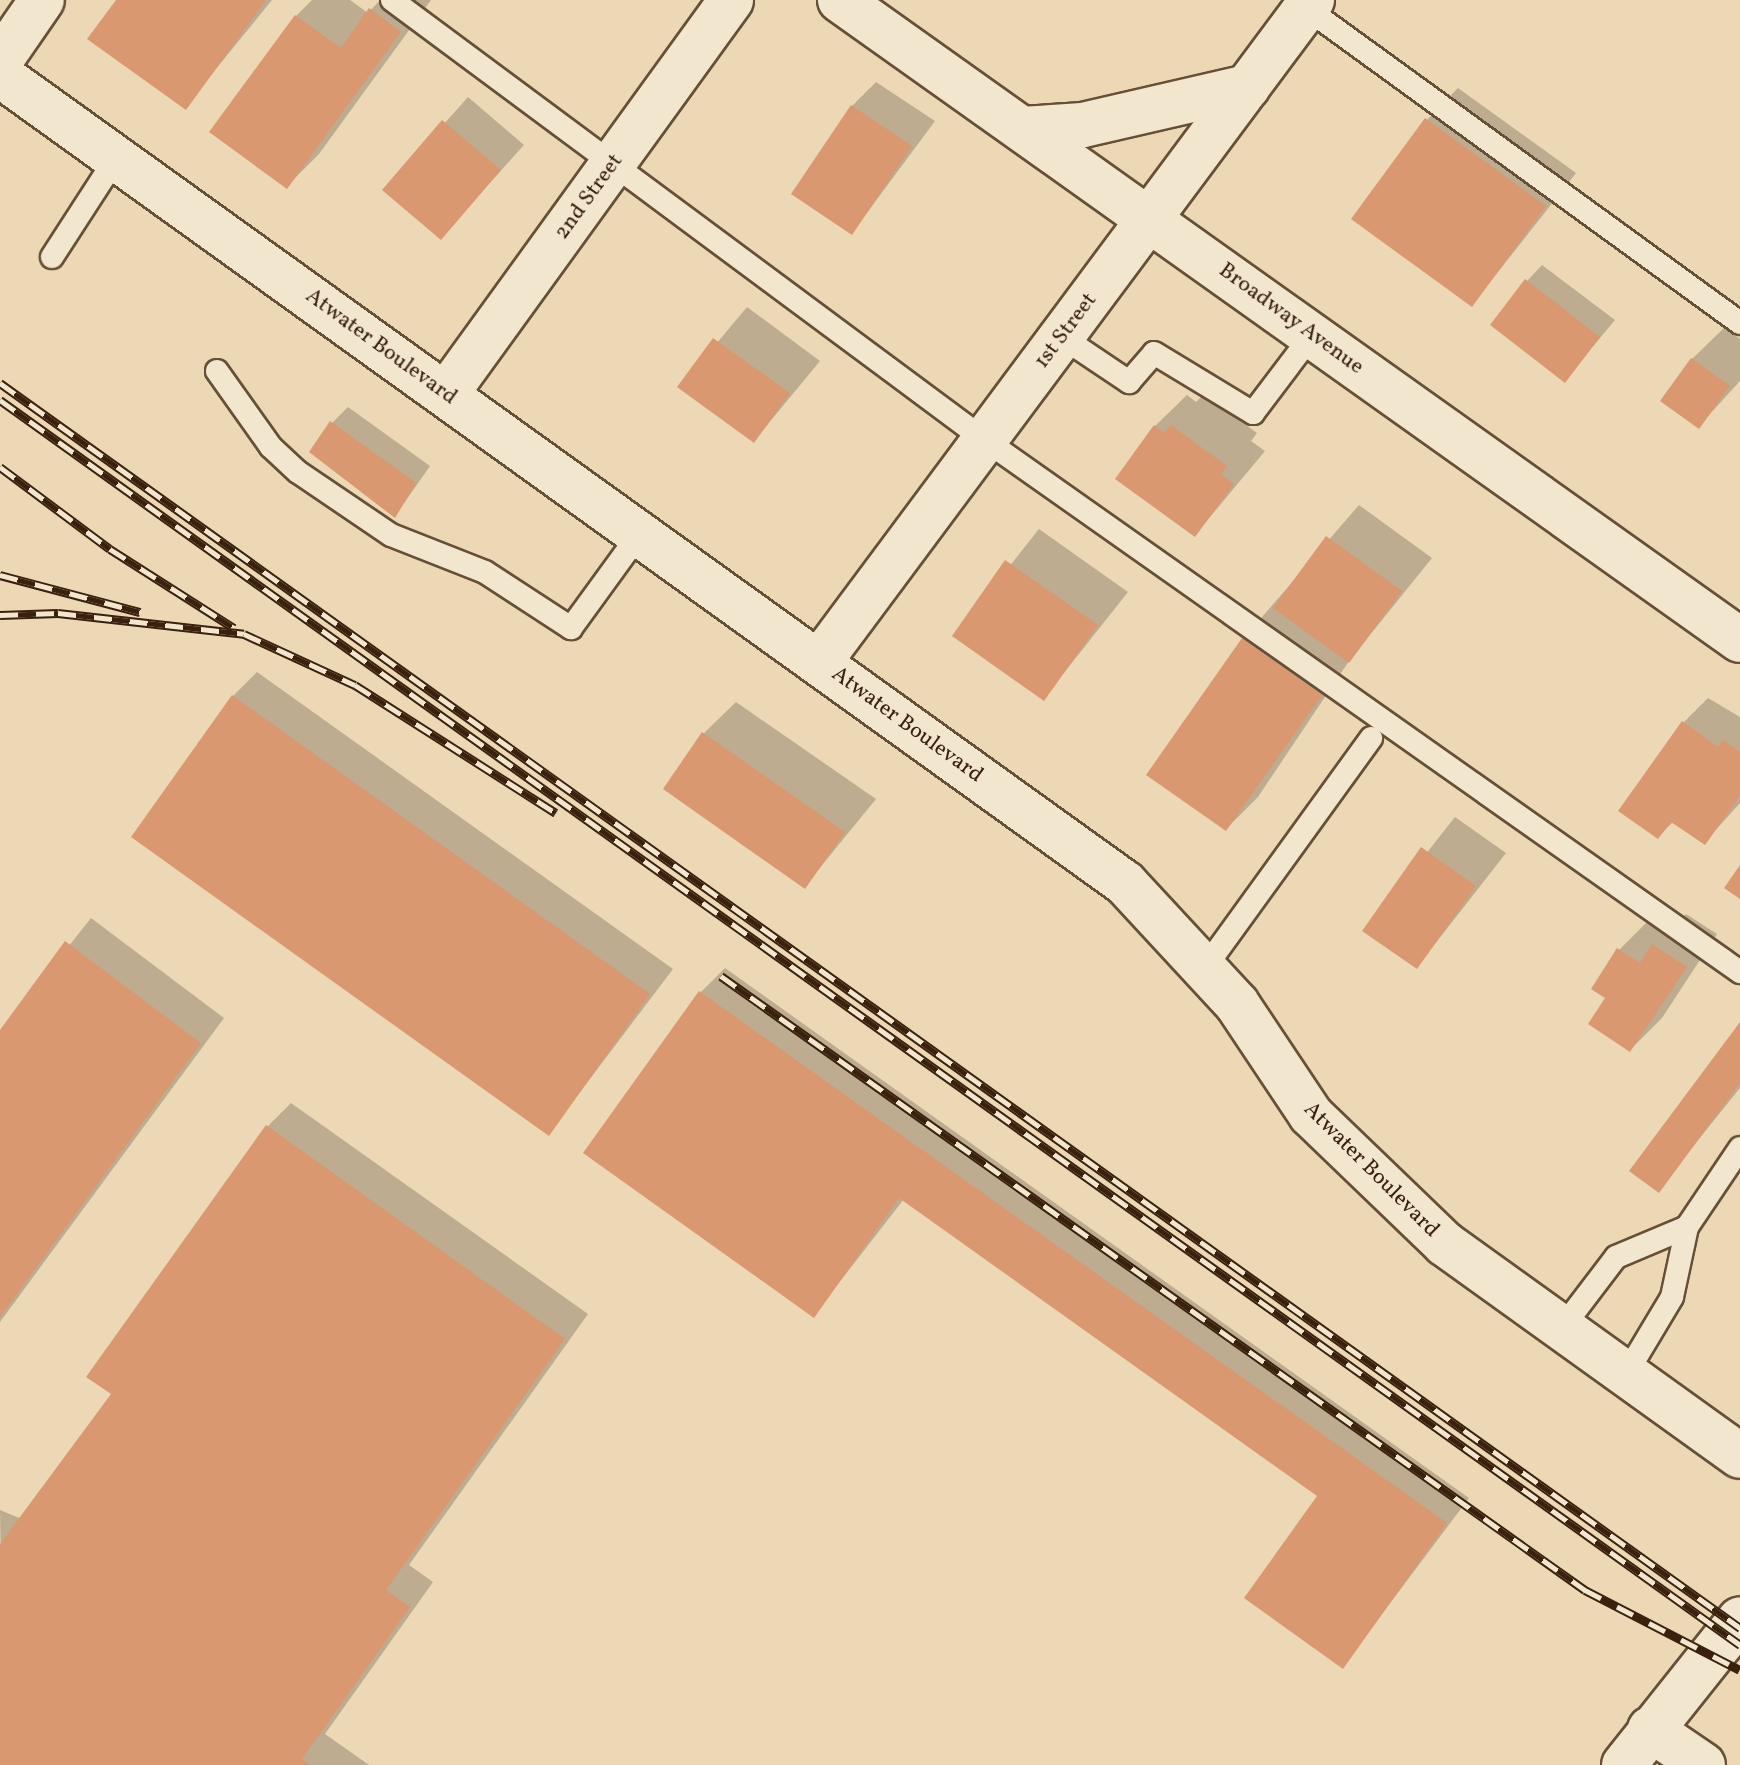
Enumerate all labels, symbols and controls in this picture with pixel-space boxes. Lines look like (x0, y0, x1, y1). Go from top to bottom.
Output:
street label: 2nd Street (549, 149, 629, 245)
street label: Broadway Avenue (1213, 257, 1369, 381)
street label: Atwater Boulevard (300, 283, 462, 411)
street label: 1st Street (1029, 288, 1103, 374)
street label: Atwater Boulevard (826, 661, 988, 789)
street label: Atwater Boulevard (1298, 1097, 1444, 1243)

